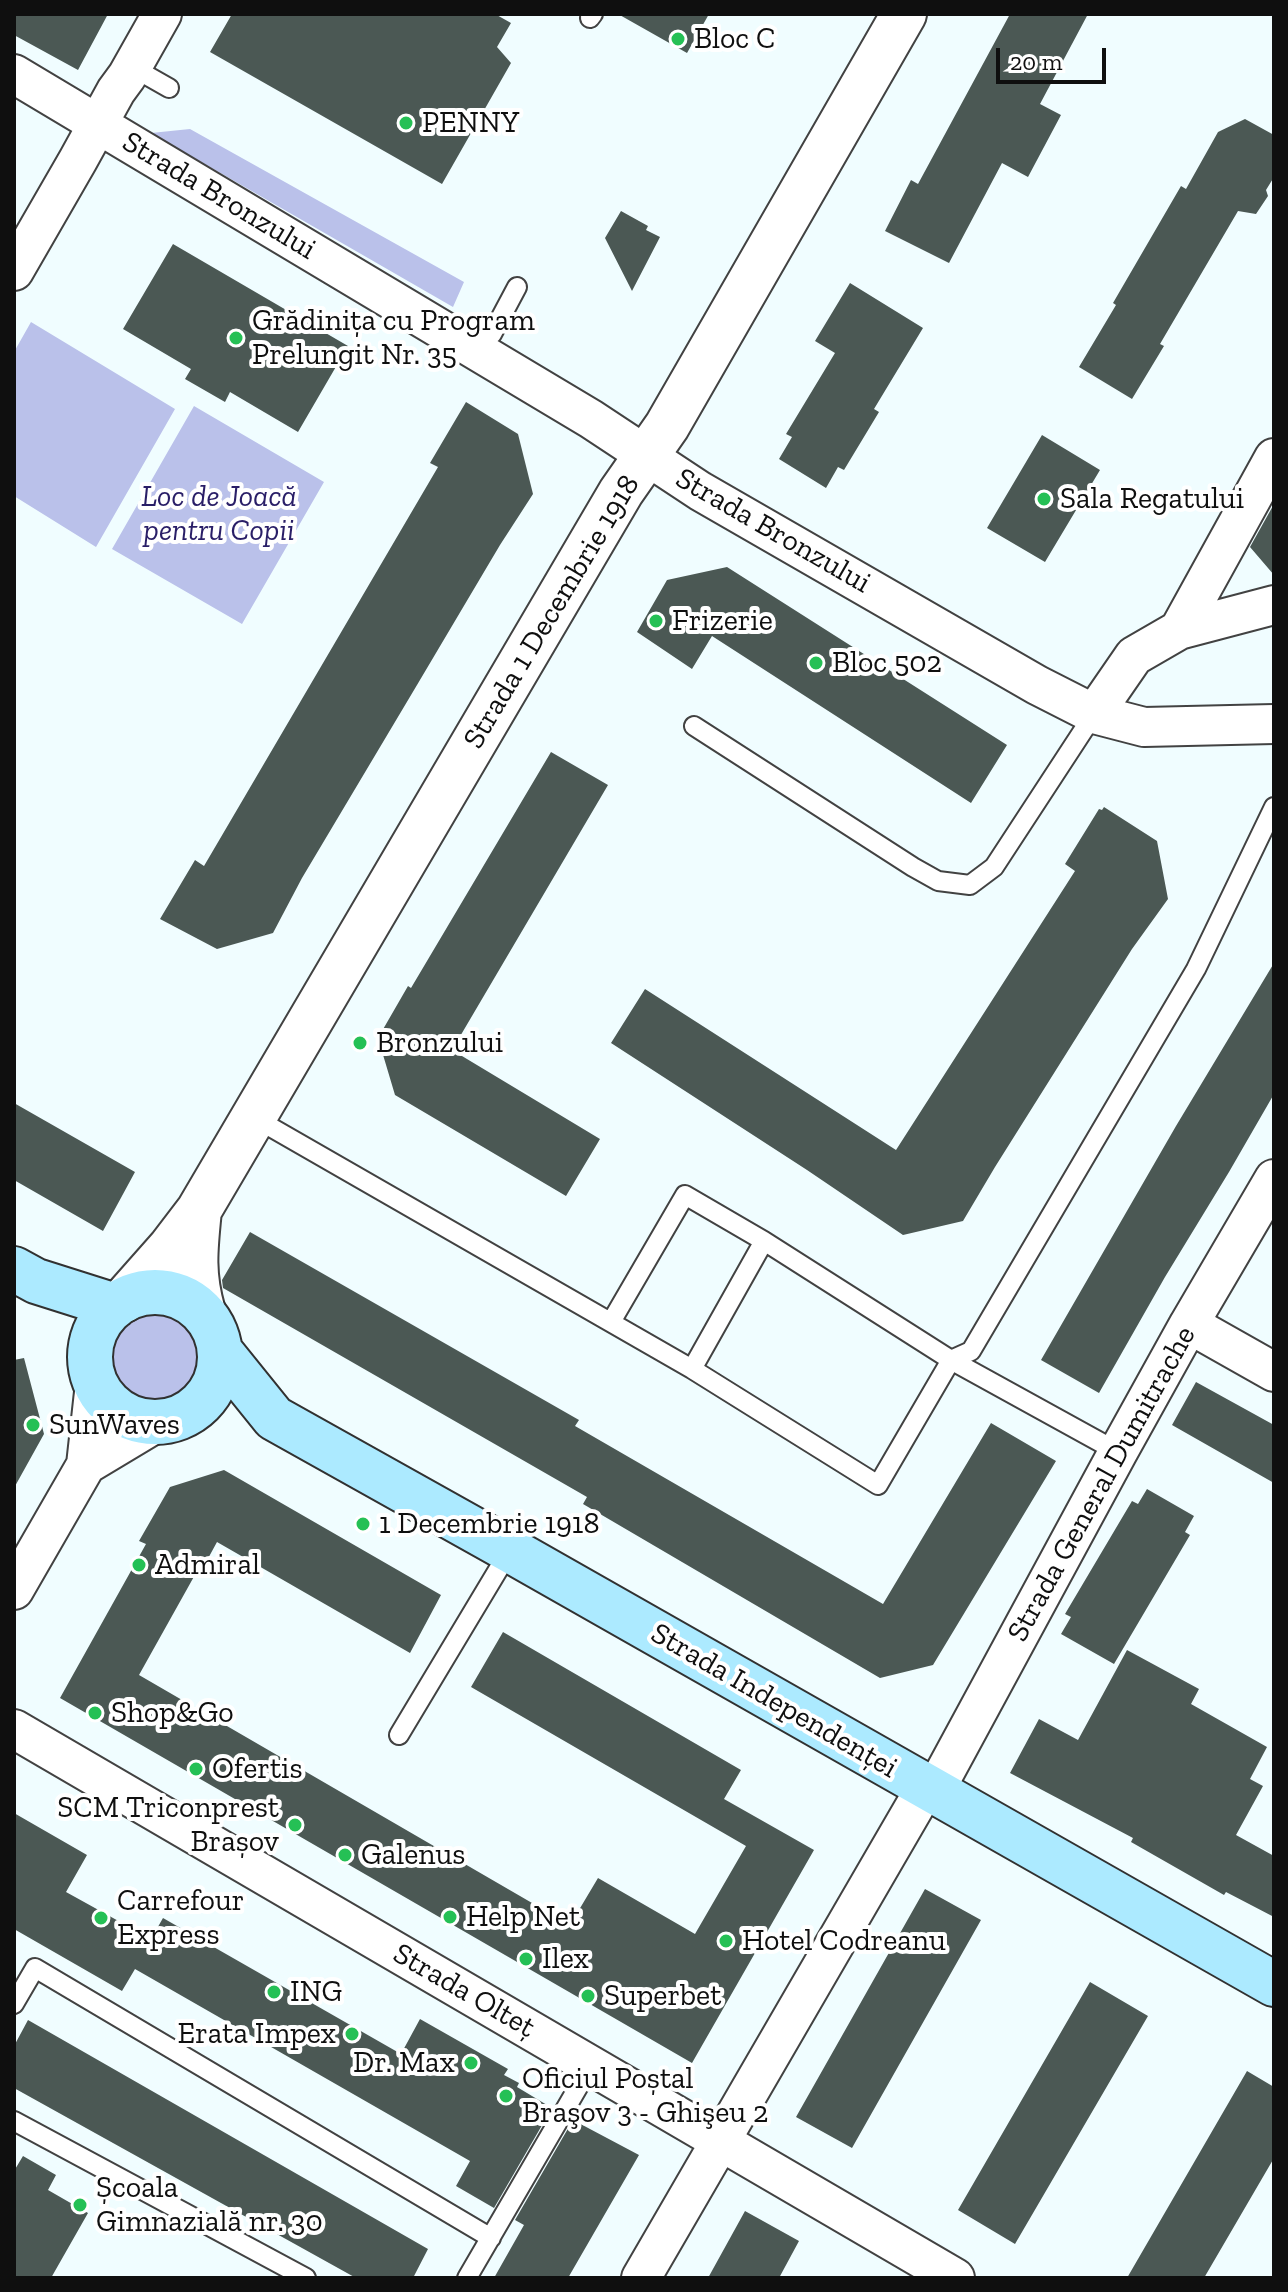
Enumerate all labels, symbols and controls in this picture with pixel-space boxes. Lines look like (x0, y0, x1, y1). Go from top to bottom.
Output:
place label: Bloc C (694, 21, 775, 57)
marker: Bloc C (669, 30, 687, 48)
scale bar (1000, 32, 1110, 82)
text: 20 m (1010, 47, 1062, 76)
place label: PENNY (422, 105, 519, 141)
marker: PENNY (397, 114, 415, 132)
street label: Strada Bronzului (116, 124, 322, 268)
place label: Grădinița cu Program Prelungit Nr. 35 (252, 303, 535, 374)
marker: Grădinița cu Program Prelungit Nr. 35 (227, 329, 245, 347)
street label: Strada Bronzului (669, 461, 877, 601)
street label: Strada 1 Decembrie 1918 (456, 469, 648, 755)
park label: Loc de Joacă pentru Copii (141, 479, 297, 550)
place label: Sala Regatului (1060, 481, 1244, 517)
marker: Sala Regatului (1035, 490, 1053, 508)
place label: Frizerie (672, 603, 773, 639)
marker: Frizerie (647, 612, 665, 630)
place label: Bloc 502 (832, 645, 942, 681)
marker: Bloc 502 (807, 654, 825, 672)
place label: Bronzului (376, 1025, 503, 1061)
marker: Bronzului (351, 1034, 369, 1052)
street label: Strada General Dumitrache (1000, 1320, 1204, 1648)
place label: SunWaves (49, 1407, 180, 1443)
marker: SunWaves (24, 1416, 42, 1434)
place label: 1 Decembrie 1918 (379, 1506, 600, 1542)
marker: 1 Decembrie 1918 (354, 1515, 372, 1533)
place label: Admiral (155, 1547, 260, 1583)
marker: Admiral (130, 1556, 148, 1574)
street label: Strada Independenței (644, 1616, 904, 1786)
place label: Shop&Go (111, 1695, 234, 1731)
marker: Shop&Go (86, 1704, 104, 1722)
place label: Ofertis (212, 1751, 303, 1787)
marker: Ofertis (187, 1760, 205, 1778)
place label: SCM Triconprest Brașov (57, 1790, 279, 1860)
marker: SCM Triconprest Brașov (286, 1816, 304, 1834)
place label: Galenus (361, 1837, 465, 1873)
marker: Galenus (336, 1846, 354, 1864)
place label: Carrefour Express (117, 1883, 244, 1954)
place label: Help Net (466, 1899, 580, 1935)
marker: Help Net (441, 1908, 459, 1926)
marker: Carrefour Express (92, 1909, 110, 1927)
place label: Hotel Codreanu (742, 1923, 946, 1959)
marker: Hotel Codreanu (717, 1932, 735, 1950)
street label: Strada Olteț (387, 1936, 541, 2046)
place label: Ilex (542, 1941, 589, 1977)
marker: Ilex (517, 1950, 535, 1968)
place label: ING (290, 1974, 342, 2010)
place label: Superbet (604, 1978, 721, 2014)
marker: ING (265, 1983, 283, 2001)
marker: Superbet (579, 1987, 597, 2005)
place label: Erata Impex (178, 2016, 336, 2052)
marker: Erata Impex (343, 2025, 361, 2043)
place label: Dr. Max (353, 2045, 455, 2081)
marker: Dr. Max (462, 2054, 480, 2072)
place label: Oficiul Poștal Braşov 3 - Ghişeu 2 (522, 2061, 768, 2132)
marker: Oficiul Poștal Braşov 3 - Ghişeu 2 (497, 2087, 515, 2105)
place label: Școala Gimnazială nr. 30 (96, 2170, 323, 2240)
marker: Școala Gimnazială nr. 30 (71, 2196, 89, 2214)

